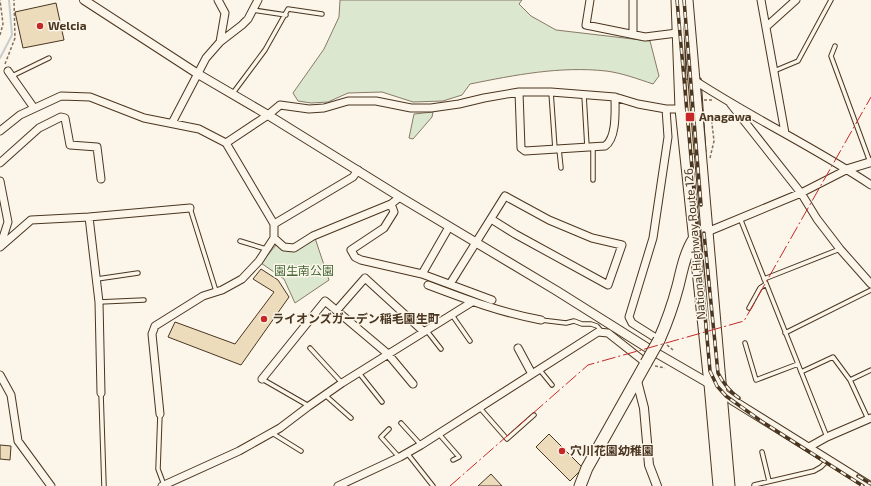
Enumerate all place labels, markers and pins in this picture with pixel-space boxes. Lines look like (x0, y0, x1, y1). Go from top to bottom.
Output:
place label: Welcia (48, 18, 87, 32)
marker: Welcia (35, 21, 45, 31)
place label: Anagawa (699, 109, 752, 123)
marker: Anagawa (684, 111, 696, 123)
place label: ライオンズガーデン稲毛園生町 (272, 311, 440, 325)
marker: ライオンズガーデン稲毛園生町 (259, 314, 269, 324)
place label: 穴川花園幼稚園 (570, 443, 654, 457)
marker: 穴川花園幼稚園 (557, 446, 567, 456)

